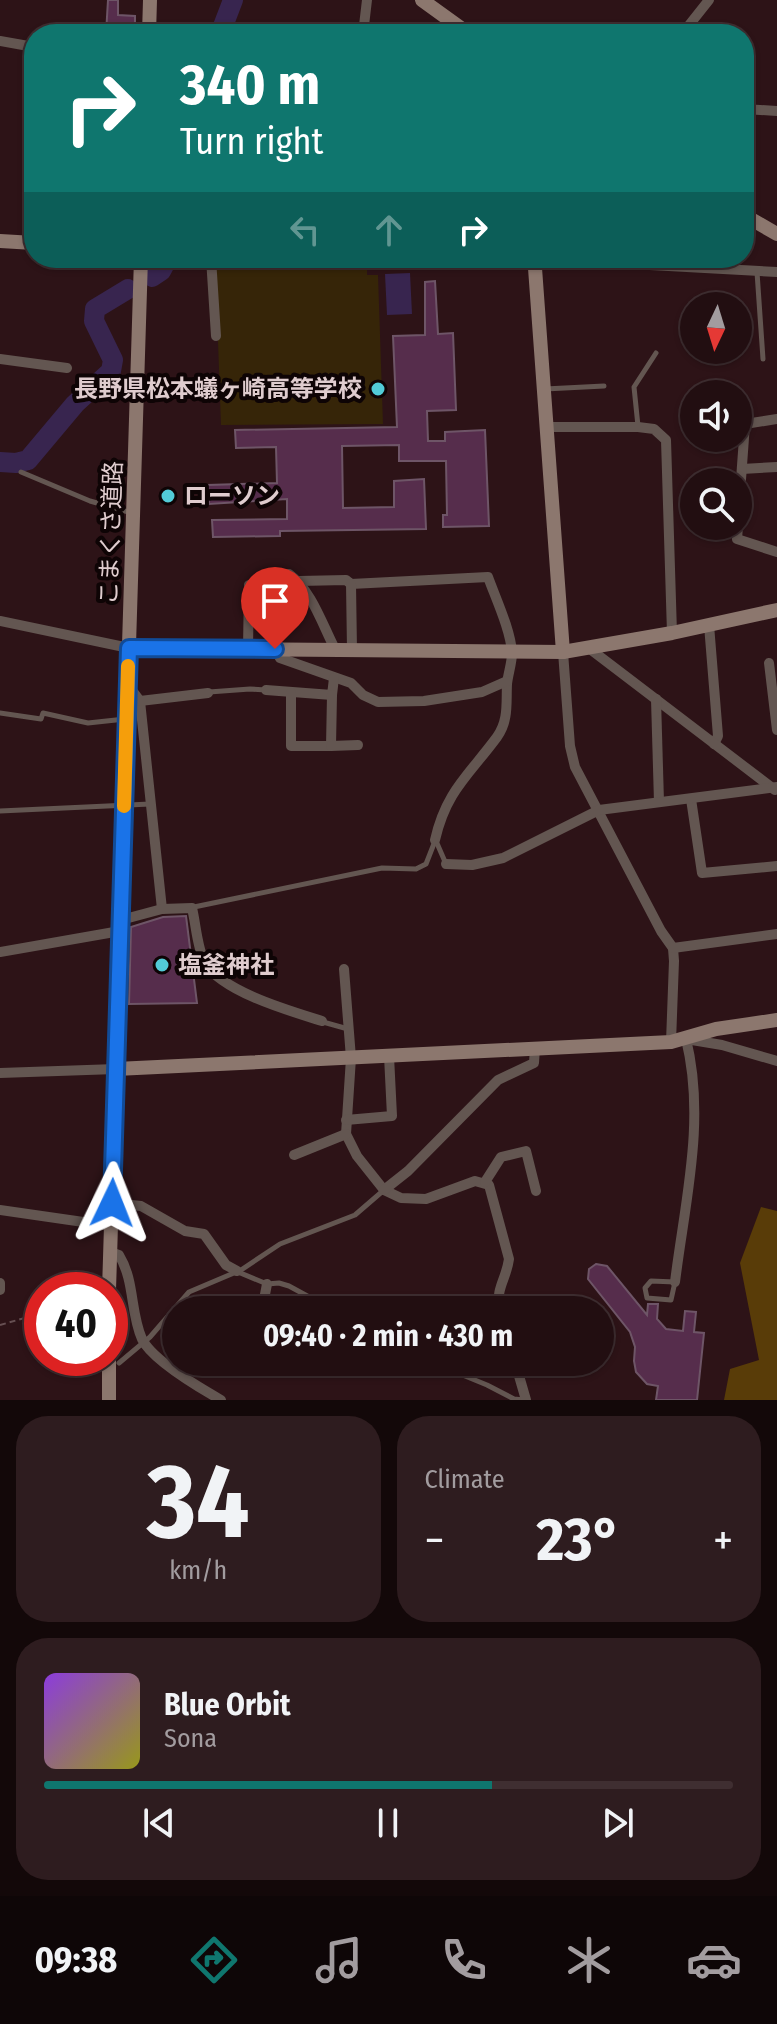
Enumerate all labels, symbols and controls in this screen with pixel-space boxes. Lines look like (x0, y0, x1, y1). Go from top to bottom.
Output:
text: 340 m (180, 52, 320, 119)
icon: right (48, 56, 152, 160)
text: Turn right (180, 120, 323, 164)
icon: left (283, 208, 327, 252)
icon: ahead (367, 208, 411, 252)
icon: right (451, 208, 495, 252)
north arrow (680, 292, 752, 364)
map controls (680, 292, 752, 540)
place label: 長野県松本蟻ヶ崎高等学校 (74, 375, 362, 403)
marker: 長野県松本蟻ヶ崎高等学校 (369, 380, 387, 398)
button: sound (680, 380, 752, 452)
street label: こまくさ道路 (94, 461, 128, 605)
button: search (680, 468, 752, 540)
place label: ローソン (184, 482, 280, 510)
marker: ローソン (159, 487, 177, 505)
pin (241, 567, 309, 649)
icon: arrive (253, 579, 297, 623)
place label: 塩釜神社 (178, 951, 274, 979)
marker: 塩釜神社 (153, 956, 171, 974)
position arrow (70, 1161, 154, 1245)
speed limit sign: 40 (24, 1272, 128, 1376)
text: 09:40 · 2 min · 430 m (263, 1318, 513, 1354)
text: 34 (147, 1440, 249, 1565)
text: Climate (425, 1464, 505, 1495)
text: 23° (537, 1504, 621, 1576)
text: − (425, 1514, 444, 1567)
text: + (713, 1514, 733, 1567)
text: km/h (169, 1555, 227, 1586)
text: Blue Orbit (164, 1687, 290, 1723)
text: Sona (164, 1723, 217, 1754)
icon: previous (137, 1801, 181, 1845)
icon: pause (366, 1801, 410, 1845)
icon: next (596, 1801, 640, 1845)
icon: directions (186, 1932, 242, 1988)
icon: music (311, 1932, 367, 1988)
icon: phone (436, 1932, 492, 1988)
icon: climate (561, 1932, 617, 1988)
icon: car (686, 1932, 742, 1988)
text: 09:38 (35, 1938, 117, 1982)

